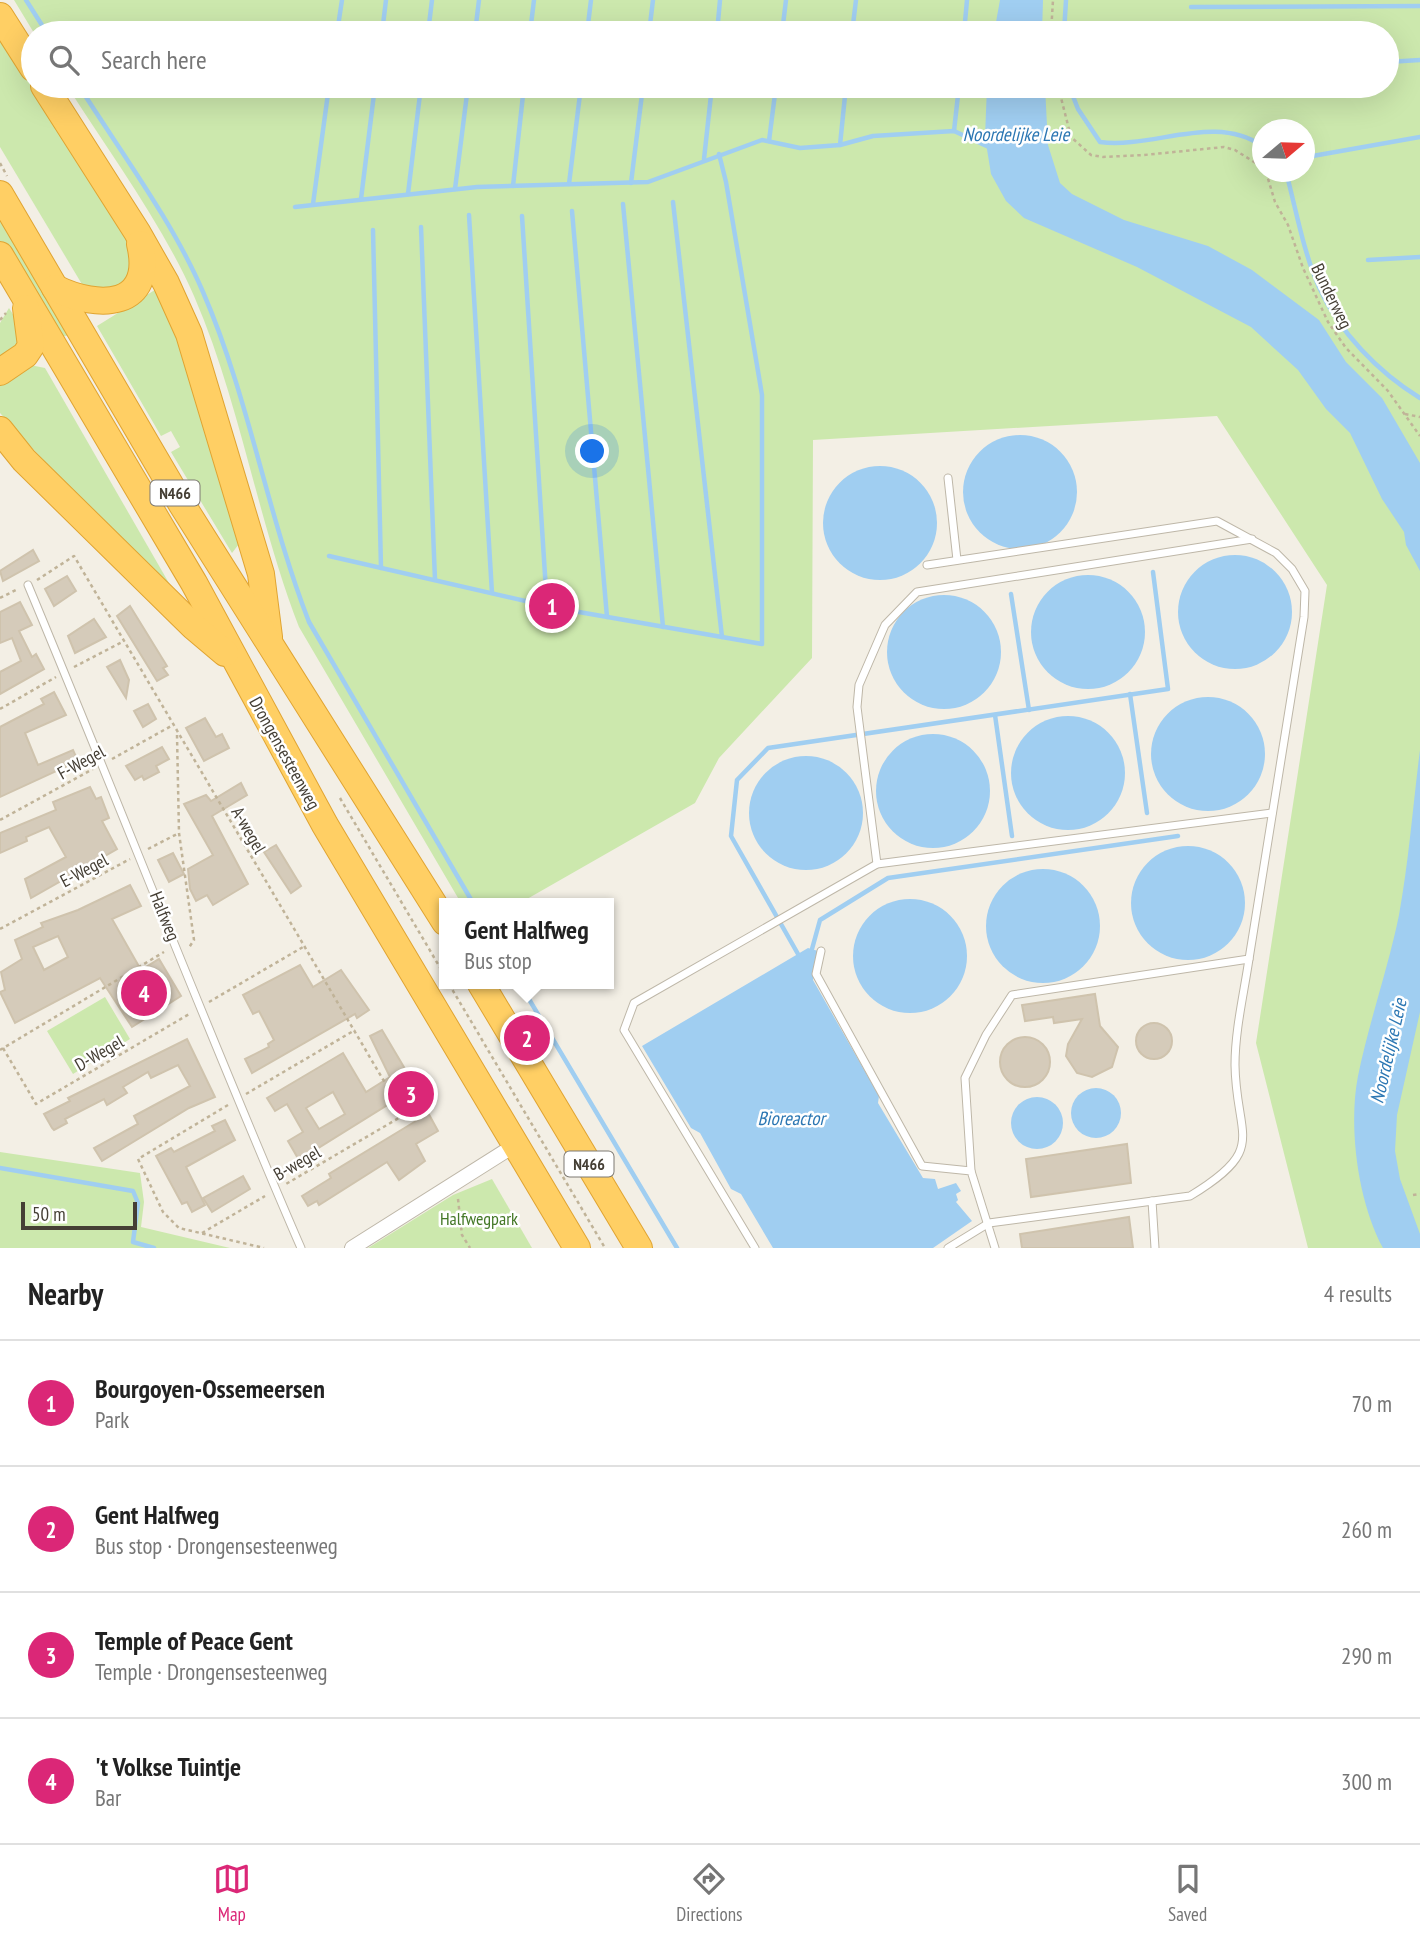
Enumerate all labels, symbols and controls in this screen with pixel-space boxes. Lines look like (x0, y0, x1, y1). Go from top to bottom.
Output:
search box (21, 21, 1399, 98)
icon: search (45, 41, 83, 79)
text: Search here (101, 43, 207, 76)
north arrow (1252, 119, 1315, 182)
water label: Noordelijke Leie (963, 122, 1070, 146)
street label: Bunderweg (1306, 260, 1358, 332)
your location (575, 434, 609, 468)
road number: N466 (150, 480, 200, 506)
pin: 1 (529, 580, 575, 632)
street label: Drongensesteenweg (244, 692, 326, 814)
street label: F-Wegel (53, 739, 109, 784)
street label: A-wegel (226, 802, 272, 858)
street label: E-Wegel (56, 847, 113, 892)
street label: Halfweg (145, 888, 185, 944)
popup (439, 898, 614, 989)
text: Gent Halfweg (464, 913, 589, 946)
text: Bus stop (464, 946, 532, 975)
pin: 4 (121, 967, 167, 1019)
water label: Noordelijke Leie (1364, 995, 1412, 1106)
pin: 2 (504, 1012, 550, 1064)
street label: D-Wegel (70, 1029, 128, 1076)
pin: 3 (388, 1068, 434, 1120)
water label: Bioreactor (757, 1106, 827, 1130)
street label: B-wegel (269, 1140, 325, 1186)
road number: N466 (564, 1152, 614, 1176)
scale bar (21, 1199, 136, 1231)
text: 50 m (32, 1202, 66, 1226)
park label: Halfwegpark (440, 1207, 518, 1230)
text: Nearby (28, 1274, 103, 1313)
text: 4 results (1324, 1279, 1392, 1308)
text: Bourgoyen-Ossemeersen (95, 1372, 325, 1405)
text: 1 (46, 1389, 57, 1418)
text: 70 m (1351, 1389, 1392, 1418)
text: Park (95, 1405, 129, 1434)
text: Gent Halfweg (95, 1498, 219, 1531)
text: 2 (46, 1515, 57, 1544)
text: 260 m (1341, 1515, 1392, 1544)
text: Bus stop · Drongensesteenweg (95, 1531, 338, 1560)
text: Temple of Peace Gent (95, 1624, 293, 1657)
text: 3 (46, 1641, 57, 1670)
text: 290 m (1341, 1641, 1392, 1670)
text: Temple · Drongensesteenweg (95, 1657, 328, 1686)
text: 't Volkse Tuintje (95, 1750, 241, 1783)
text: 4 (46, 1767, 57, 1796)
text: 300 m (1341, 1767, 1392, 1796)
text: Bar (95, 1783, 121, 1812)
tab: Map (213, 1860, 251, 1926)
tab: Directions (676, 1860, 742, 1926)
tab: Saved (1168, 1860, 1207, 1926)

